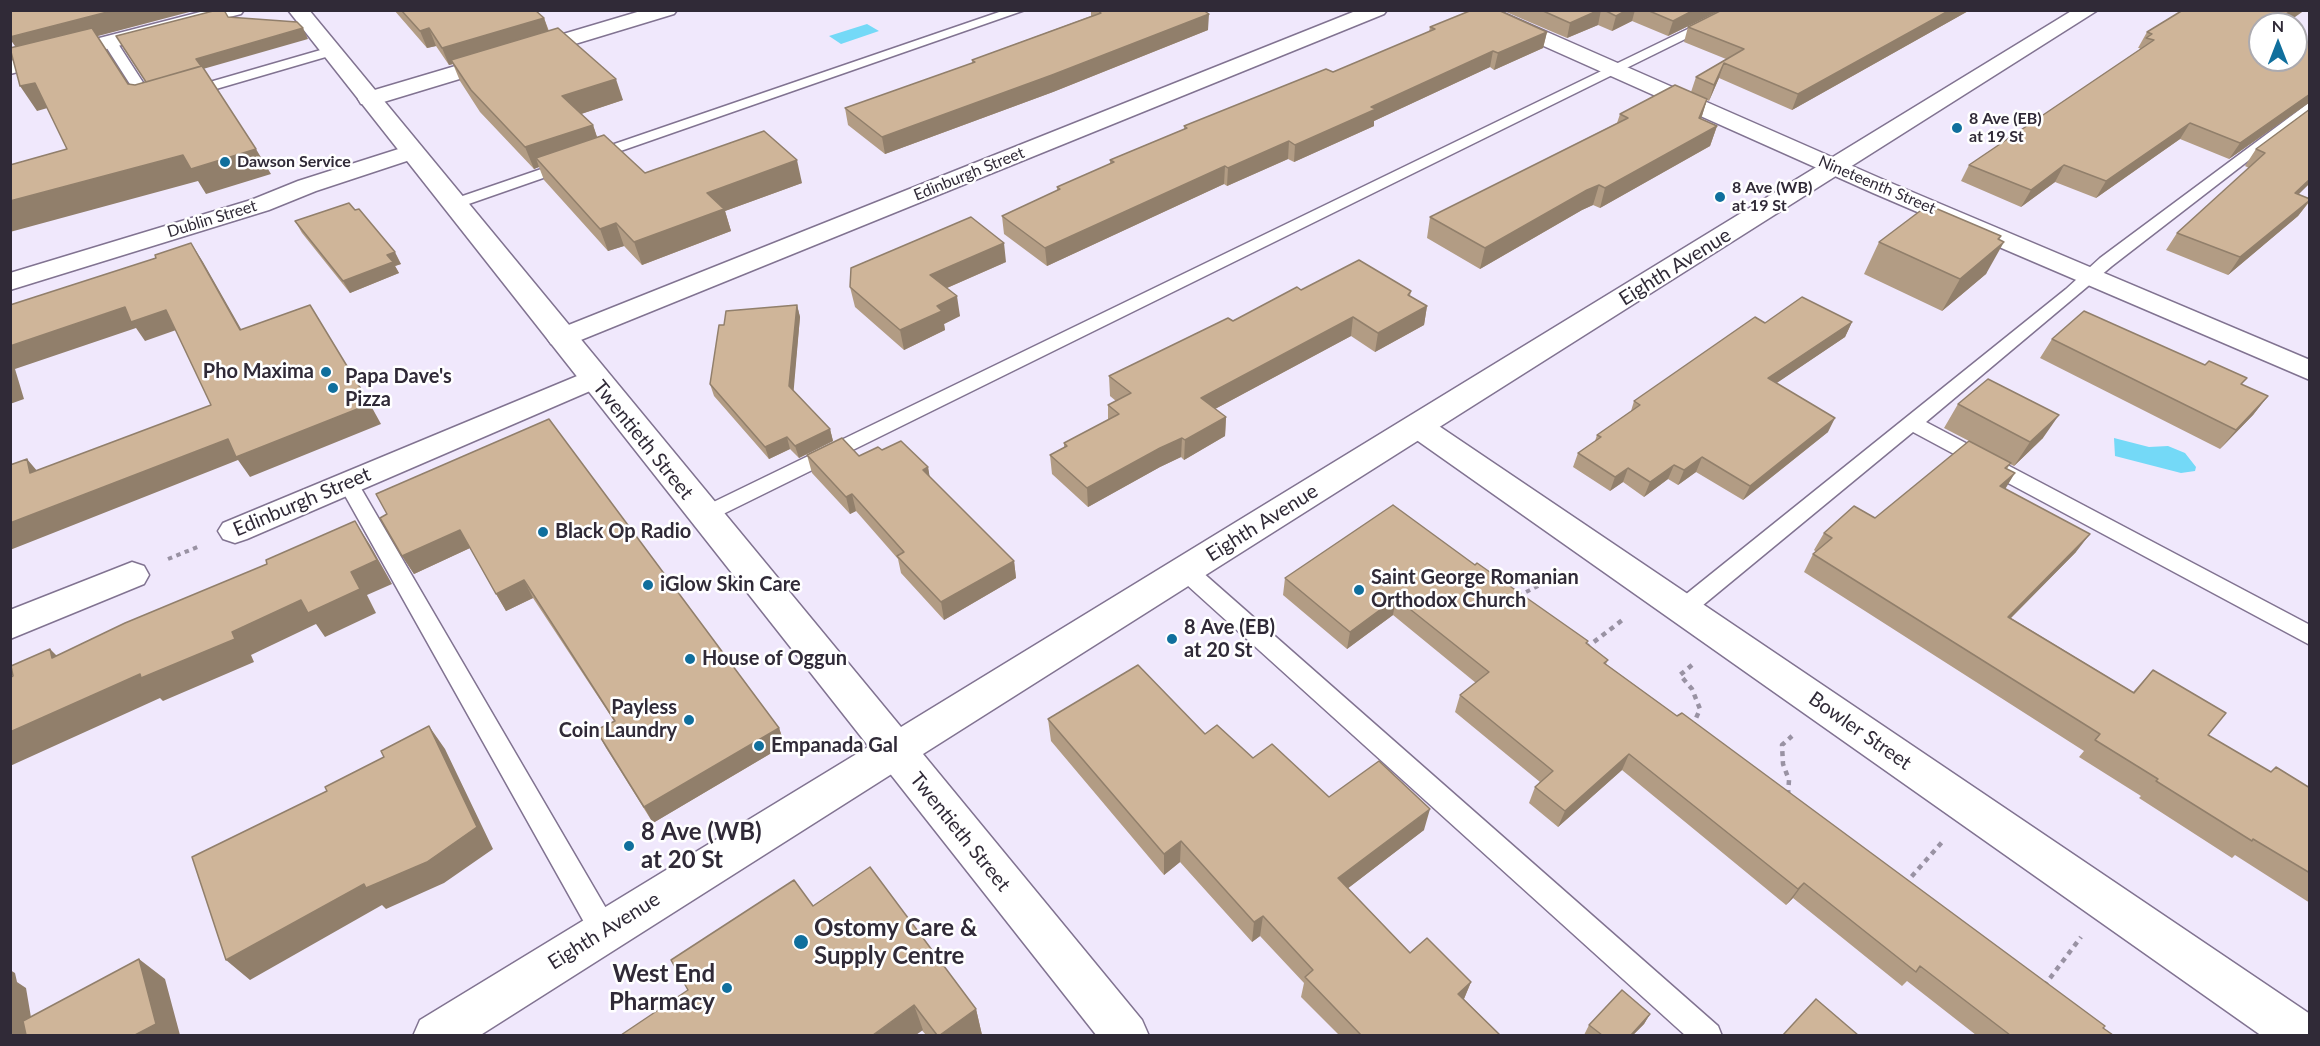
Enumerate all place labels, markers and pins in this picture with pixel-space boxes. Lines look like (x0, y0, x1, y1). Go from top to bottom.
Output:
place label: 8 Ave (EB) at 19 St (1969, 109, 2042, 147)
marker: 8 Ave (EB) at 19 St (1950, 121, 1964, 135)
place label: Dawson Service (237, 152, 351, 172)
marker: Dawson Service (218, 155, 232, 169)
place label: 8 Ave (WB) at 19 St (1732, 178, 1812, 216)
marker: 8 Ave (WB) at 19 St (1713, 190, 1727, 204)
place label: Pho Maxima (203, 360, 314, 384)
marker: Pho Maxima (319, 365, 333, 379)
place label: Papa Dave's Pizza (345, 365, 452, 412)
marker: Papa Dave's Pizza (326, 381, 340, 395)
place label: Black Op Radio (555, 520, 691, 544)
marker: Black Op Radio (536, 525, 550, 539)
place label: Saint George Romanian Orthodox Church (1371, 566, 1579, 613)
place label: iGlow Skin Care (660, 573, 801, 597)
marker: iGlow Skin Care (641, 578, 655, 592)
marker: Saint George Romanian Orthodox Church (1352, 583, 1366, 597)
place label: 8 Ave (EB) at 20 St (1184, 616, 1275, 663)
marker: 8 Ave (EB) at 20 St (1165, 632, 1179, 646)
place label: House of Oggun (702, 647, 847, 671)
marker: House of Oggun (683, 652, 697, 666)
place label: Payless Coin Laundry (559, 696, 677, 743)
marker: Payless Coin Laundry (682, 713, 696, 727)
place label: Empanada Gal (771, 734, 898, 758)
marker: Empanada Gal (752, 739, 766, 753)
place label: 8 Ave (WB) at 20 St (641, 818, 762, 874)
marker: 8 Ave (WB) at 20 St (622, 839, 636, 853)
place label: Ostomy Care & Supply Centre (814, 914, 977, 970)
marker: Ostomy Care & Supply Centre (792, 933, 810, 951)
place label: West End Pharmacy (609, 960, 715, 1016)
marker: West End Pharmacy (720, 981, 734, 995)

